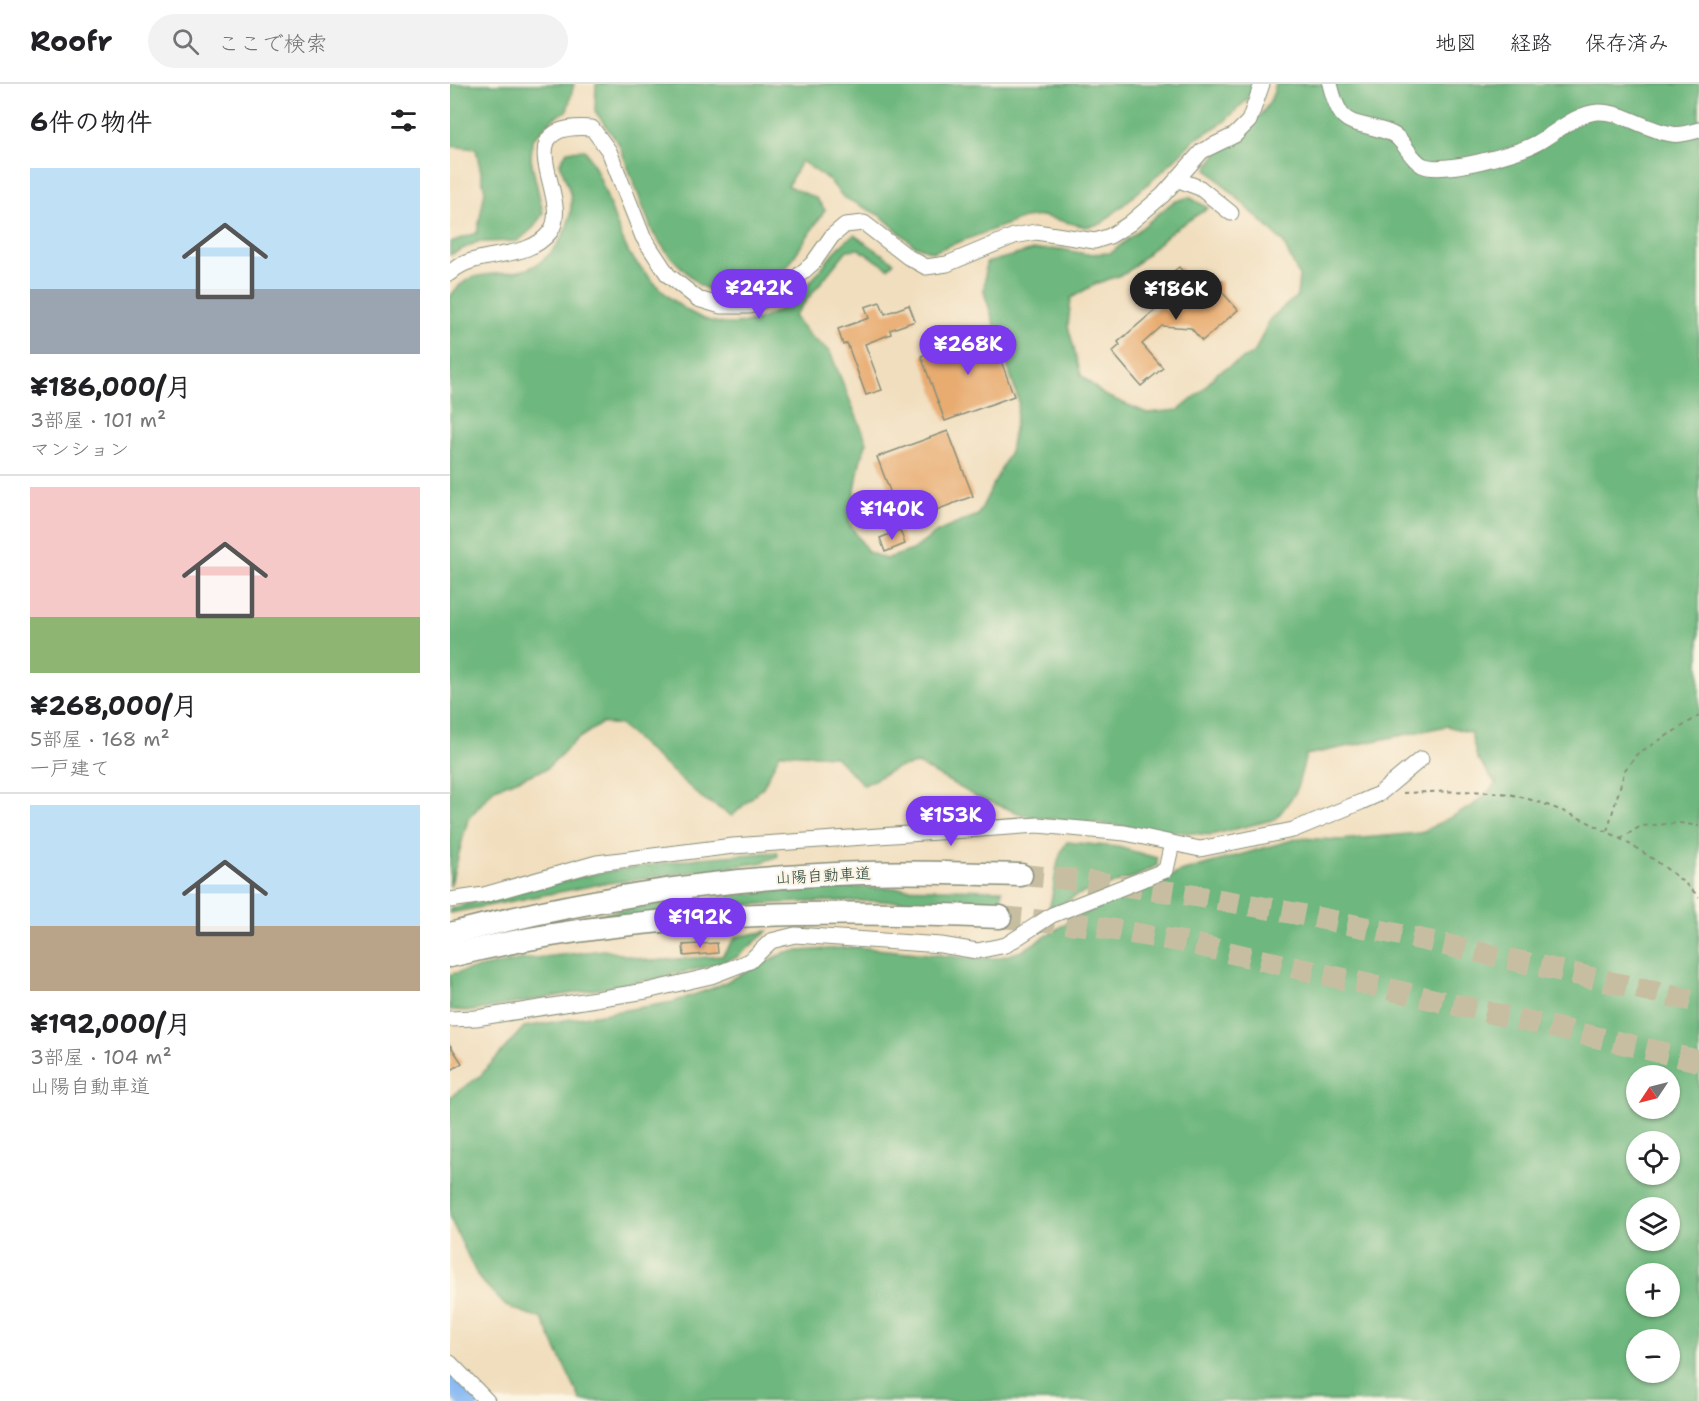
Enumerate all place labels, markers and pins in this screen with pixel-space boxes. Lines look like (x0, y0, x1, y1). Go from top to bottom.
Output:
pin: ¥242K (717, 269, 801, 320)
pin: ¥186K (1134, 270, 1218, 321)
pin: ¥268K (926, 325, 1010, 376)
pin: ¥140K (850, 490, 934, 541)
pin: ¥153K (909, 796, 993, 847)
pin: ¥192K (658, 898, 742, 949)

